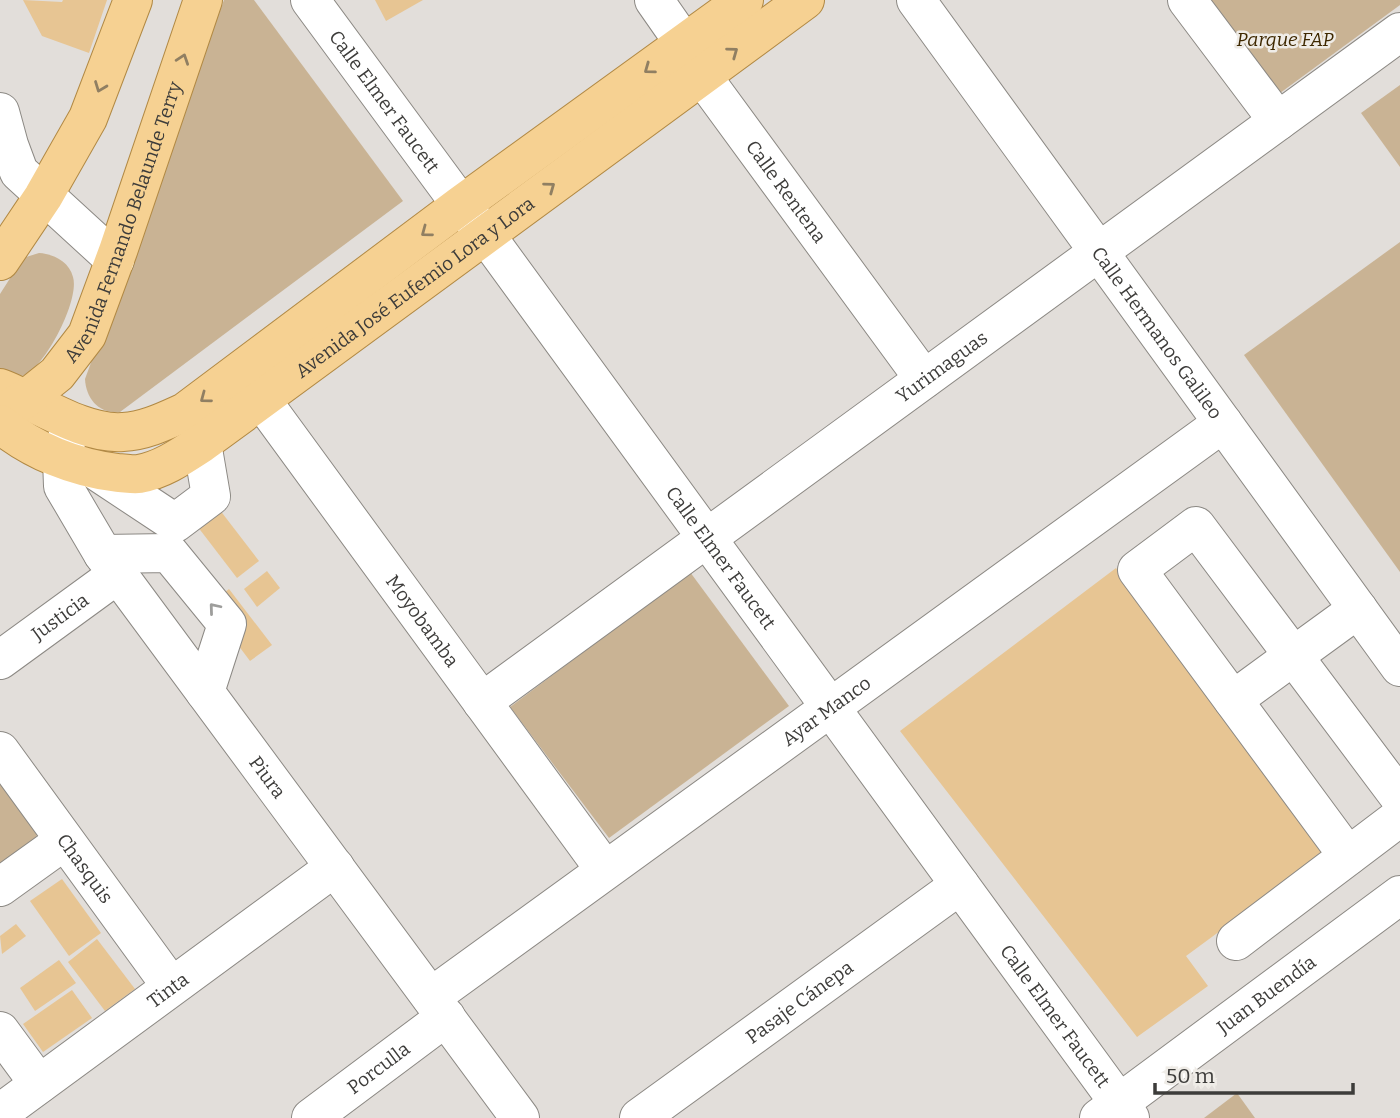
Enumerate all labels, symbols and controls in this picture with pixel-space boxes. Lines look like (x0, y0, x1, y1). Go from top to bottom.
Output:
street label: Calle Elmer Faucett (325, 26, 445, 177)
park label: Parque FAP (1237, 28, 1334, 51)
one-way arrow (725, 48, 738, 61)
one-way arrow (175, 53, 189, 66)
one-way arrow (644, 61, 657, 73)
street label: Avenida Fernando Belaunde Terry (59, 77, 186, 367)
one-way arrow (95, 80, 109, 92)
street label: Calle Rentena (741, 136, 832, 248)
one-way arrow (542, 183, 555, 195)
street label: Avenida José Eufemio Lora y Lora (290, 191, 539, 382)
one-way arrow (421, 223, 434, 236)
street label: Calle Hermanos Galileo (1087, 242, 1228, 423)
street label: Yurimaguas (891, 326, 992, 407)
one-way arrow (200, 389, 212, 402)
street label: Calle Elmer Faucett (661, 482, 781, 634)
street label: Moyobamba (381, 570, 464, 672)
street label: Justicia (26, 588, 93, 645)
one-way arrow (210, 603, 222, 616)
street label: Ayar Manco (777, 671, 875, 751)
street label: Piura (245, 751, 291, 803)
street label: Chasquis (52, 829, 118, 908)
street label: Calle Elmer Faucett (996, 940, 1115, 1092)
street label: Juan Buendía (1211, 950, 1321, 1039)
street label: Pasaje Cánepa (741, 955, 858, 1048)
street label: Tinta (143, 967, 193, 1013)
street label: Porculla (342, 1036, 415, 1099)
scale bar (1155, 1052, 1353, 1096)
text: 50 m (1166, 1063, 1215, 1089)

